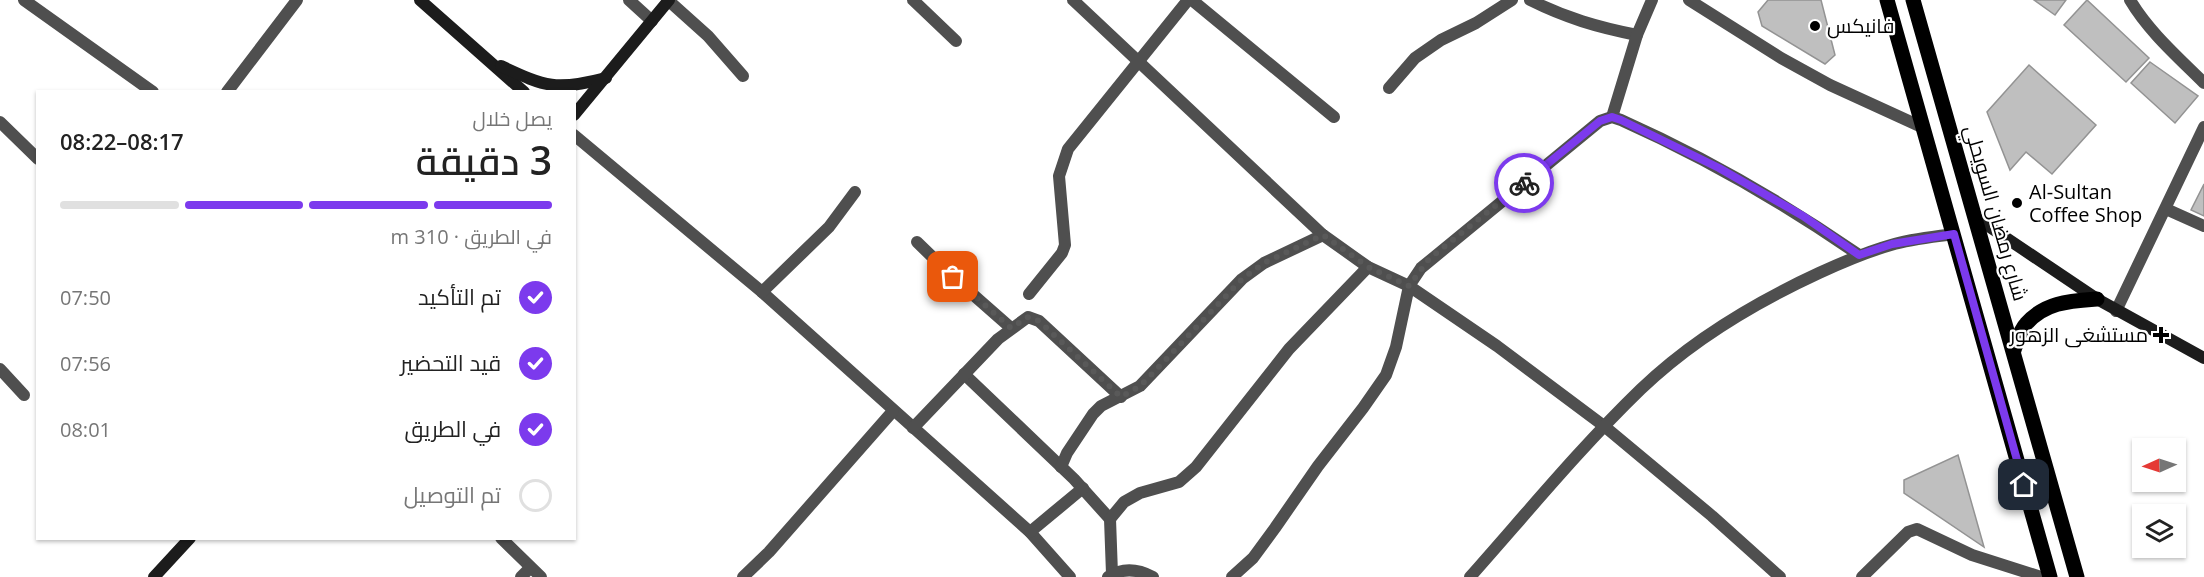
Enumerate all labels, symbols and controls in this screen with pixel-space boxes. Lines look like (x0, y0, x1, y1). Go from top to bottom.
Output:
place label: فانيكس (1827, 12, 1894, 39)
marker: فانيكس (1808, 19, 1822, 33)
text: يصل خلال (473, 105, 552, 132)
street label: شارع رمضان السويحلي (1956, 122, 2034, 305)
text: 08:17–08:22 (60, 126, 184, 156)
text: 3 دقيقة (416, 133, 552, 186)
courier (1494, 153, 1554, 213)
icon: bike (1508, 167, 1541, 200)
place label: Al-Sultan Coffee Shop (2029, 178, 2142, 228)
marker: Al-Sultan Coffee Shop (2010, 196, 2024, 210)
text: في الطريق · 310 m (391, 223, 552, 250)
pin (927, 251, 978, 302)
icon: bag (936, 260, 969, 293)
text: تم التأكيد (418, 281, 501, 311)
icon: check (519, 281, 552, 314)
text: 07:50 (60, 284, 111, 311)
place label: مستشغى الزهور (2009, 321, 2148, 348)
marker: مستشغى الزهور (2152, 326, 2170, 344)
text: قيد التحضير (400, 347, 501, 377)
icon: check (519, 347, 552, 380)
text: 07:56 (60, 350, 111, 377)
text: في الطريق (404, 413, 501, 443)
icon: check (519, 413, 552, 446)
text: 08:01 (60, 416, 111, 443)
north arrow (2132, 438, 2186, 492)
map controls (2132, 438, 2186, 558)
pin (1998, 459, 2049, 510)
icon: home (2007, 468, 2040, 501)
text: تم التوصيل (404, 479, 501, 509)
button: layers (2132, 504, 2186, 558)

